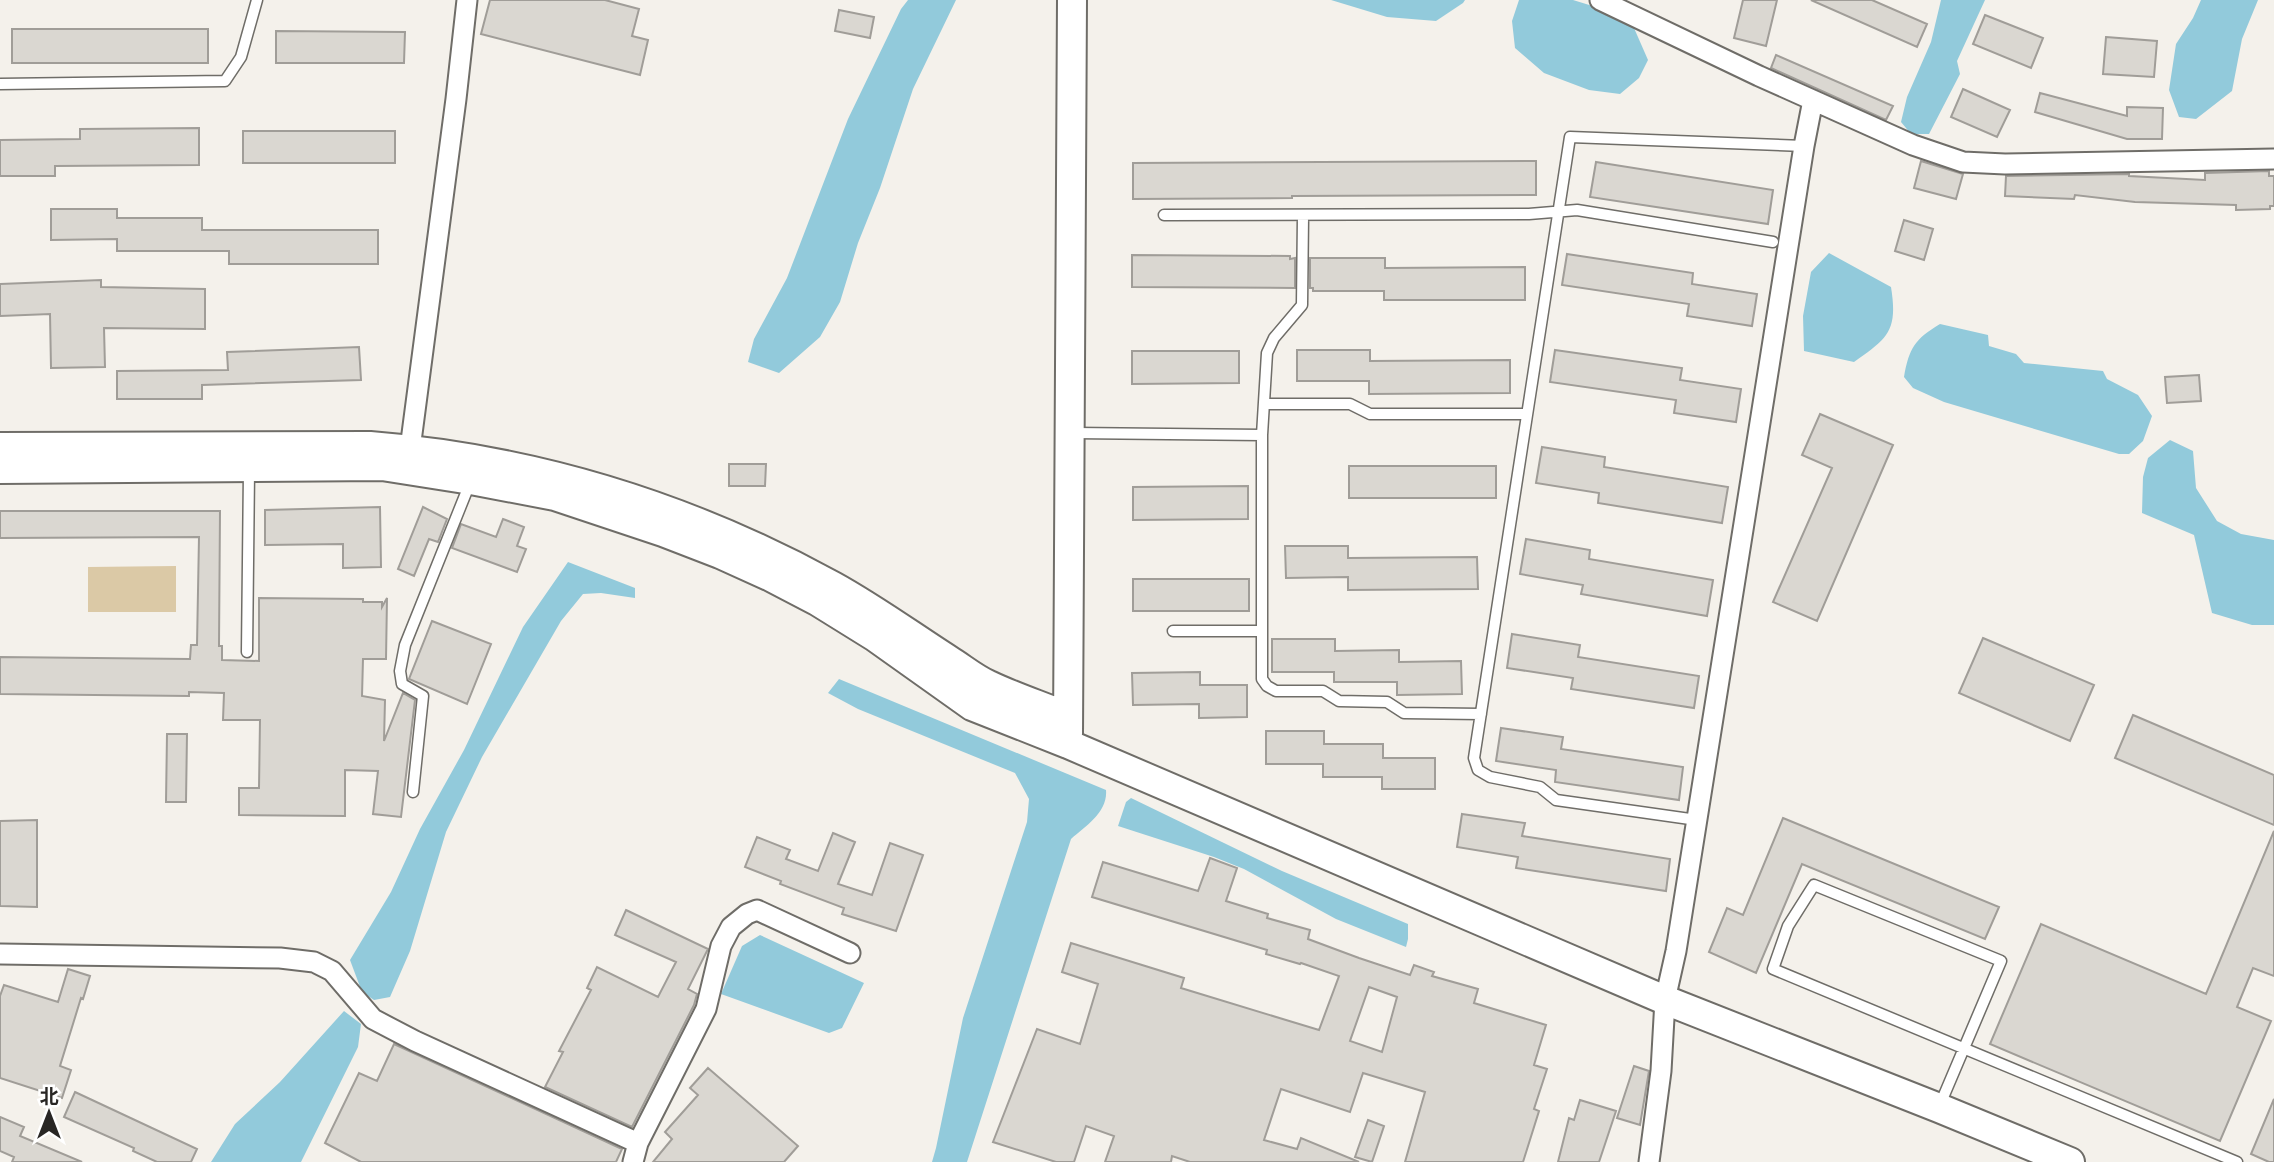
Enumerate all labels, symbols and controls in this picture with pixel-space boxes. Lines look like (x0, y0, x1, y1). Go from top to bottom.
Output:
north arrow (14, 1078, 84, 1148)
text: 北 (39, 1084, 59, 1109)

